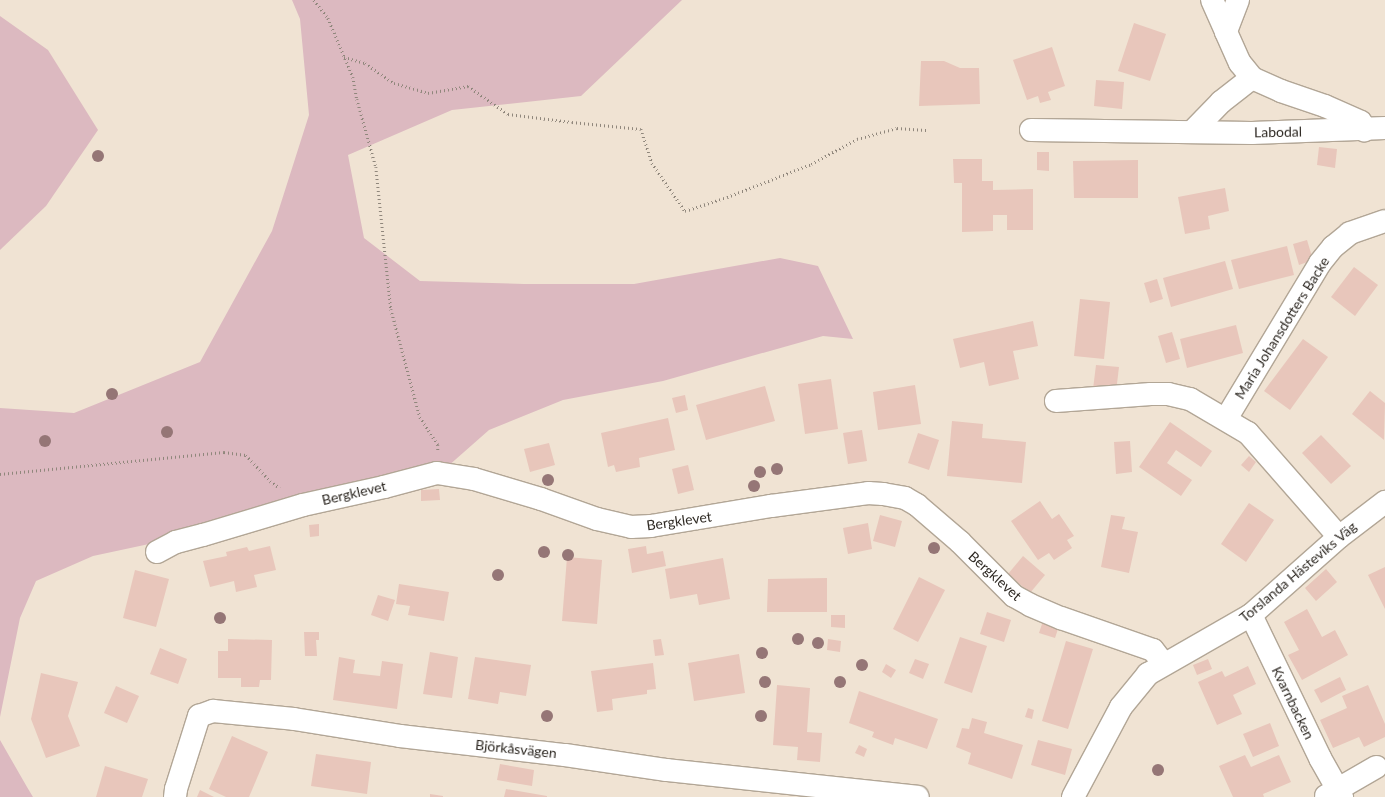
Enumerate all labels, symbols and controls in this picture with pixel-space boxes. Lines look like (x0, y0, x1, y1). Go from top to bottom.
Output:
street label: Labodal (1254, 123, 1302, 141)
street label: Maria Johansdotters Backe (1231, 254, 1333, 402)
street label: Bergklevet (320, 477, 388, 509)
street label: Bergklevet (645, 508, 713, 534)
street label: Torslanda Hästeviks Väg (1236, 518, 1360, 626)
street label: Bergklevet (965, 548, 1025, 604)
street label: Kvarnbacken (1268, 664, 1318, 742)
street label: Björkåsvägen (474, 736, 558, 762)

